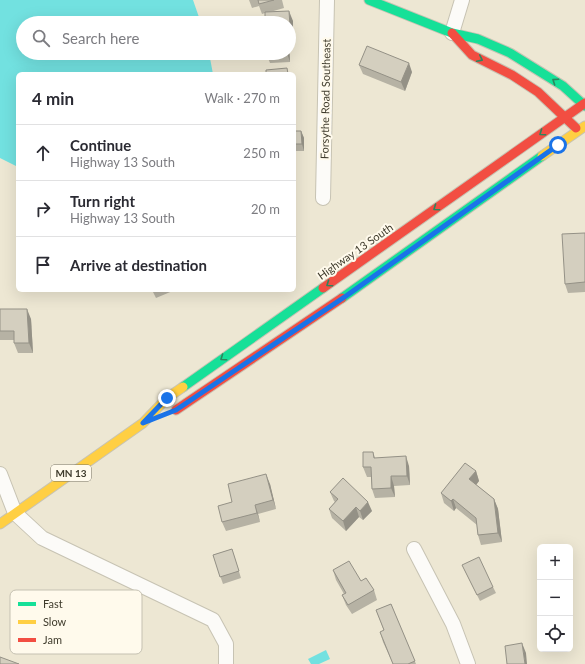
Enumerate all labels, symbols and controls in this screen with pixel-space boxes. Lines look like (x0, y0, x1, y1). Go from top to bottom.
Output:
search box (16, 16, 296, 60)
icon: search (30, 27, 52, 49)
text: Search here (62, 29, 139, 47)
street label: Forsythe Road Southeast (317, 39, 333, 159)
one-way arrow (476, 54, 483, 62)
one-way arrow (552, 78, 559, 86)
text: 4 min (32, 88, 74, 109)
text: Walk · 270 m (204, 90, 280, 106)
one-way arrow (539, 128, 546, 135)
text: Continue (70, 136, 131, 154)
route start (549, 136, 567, 154)
icon: ahead (32, 142, 54, 164)
text: 250 m (243, 145, 280, 161)
text: Highway 13 South (70, 154, 175, 170)
text: Turn right (70, 192, 135, 210)
icon: right (32, 198, 54, 220)
text: 20 m (251, 201, 280, 217)
one-way arrow (433, 204, 440, 211)
text: Highway 13 South (70, 210, 175, 226)
street label: Highway 13 South (315, 220, 395, 282)
icon: arrive (32, 254, 54, 276)
text: Arrive at destination (70, 256, 207, 274)
one-way arrow (327, 279, 334, 286)
one-way arrow (220, 354, 227, 361)
route end (158, 389, 176, 407)
road number: MN 13 (51, 465, 91, 481)
map controls (537, 544, 573, 652)
button: + (537, 544, 573, 580)
button: − (537, 580, 573, 616)
legend (10, 590, 142, 654)
text: Fast (43, 597, 63, 610)
text: Slow (43, 615, 67, 628)
button: locate (537, 616, 573, 652)
text: Jam (43, 633, 62, 646)

